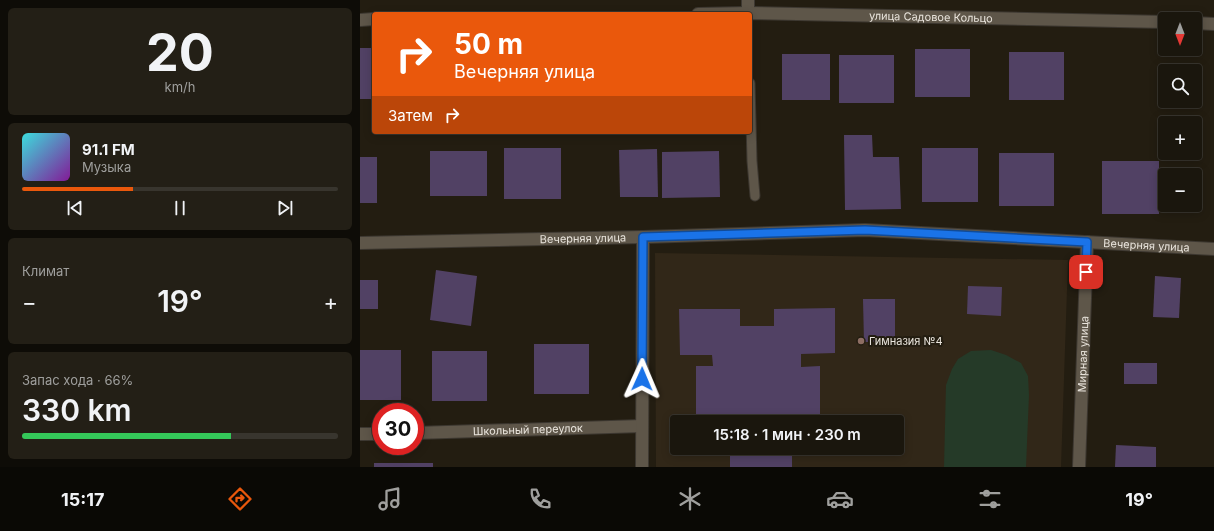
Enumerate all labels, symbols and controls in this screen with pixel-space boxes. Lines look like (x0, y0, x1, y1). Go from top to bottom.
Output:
street label: улица Садовое Кольцо (869, 9, 993, 25)
north arrow (1158, 12, 1202, 56)
map controls (1158, 12, 1202, 212)
text: 20 (146, 21, 214, 84)
text: 50 m (454, 27, 523, 61)
icon: right (388, 28, 440, 80)
text: Вечерняя улица (454, 61, 595, 82)
button: search (1158, 64, 1202, 108)
text: km/h (165, 79, 195, 95)
icon: right (441, 104, 463, 126)
text: Затем (388, 106, 433, 125)
button: + (1158, 116, 1202, 160)
text: 91.1 FM (82, 140, 135, 159)
text: Музыка (82, 159, 131, 175)
button: − (1158, 168, 1202, 212)
icon: previous (64, 197, 86, 219)
icon: pause (169, 197, 191, 219)
icon: next (274, 197, 296, 219)
street label: Вечерняя улица (540, 230, 626, 246)
street label: Вечерняя улица (1103, 236, 1190, 255)
pin (1069, 255, 1103, 289)
icon: arrive (1075, 261, 1097, 283)
text: Климат (22, 263, 69, 279)
text: 19° (157, 283, 203, 319)
text: − (22, 289, 37, 315)
text: + (323, 289, 338, 315)
street label: Мирная улица (1075, 316, 1091, 392)
place label: Гимназия №4 (869, 334, 943, 348)
marker: Гимназия №4 (856, 336, 866, 346)
position arrow (621, 358, 663, 400)
text: Запас хода · 66% (22, 372, 133, 388)
text: 330 km (22, 392, 132, 428)
speed limit sign: 30 (372, 403, 424, 455)
street label: Школьный переулок (473, 421, 583, 438)
text: 15:18 · 1 мин · 230 m (713, 425, 861, 444)
icon: directions (226, 485, 254, 513)
icon: music (376, 485, 404, 513)
icon: phone (526, 485, 554, 513)
icon: climate (676, 485, 704, 513)
icon: car (826, 485, 854, 513)
icon: filters (976, 485, 1004, 513)
text: 15:17 (61, 489, 104, 510)
text: 19° (1125, 489, 1153, 510)

